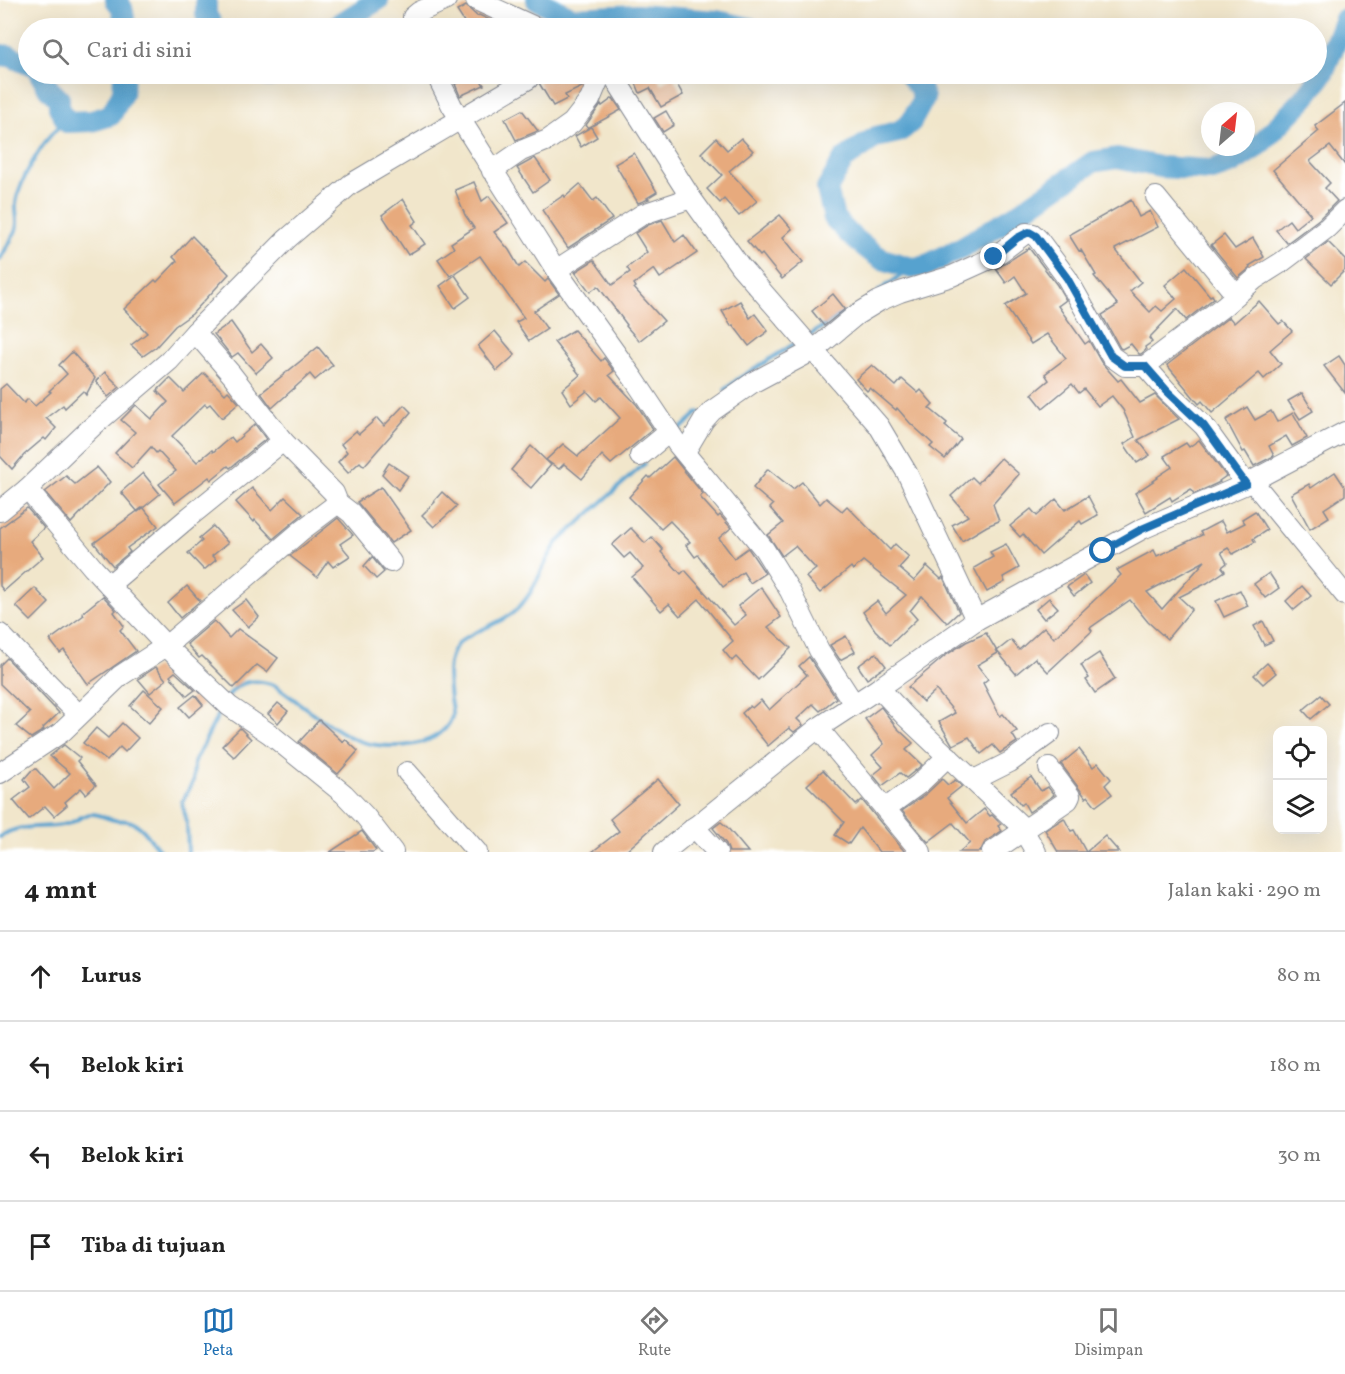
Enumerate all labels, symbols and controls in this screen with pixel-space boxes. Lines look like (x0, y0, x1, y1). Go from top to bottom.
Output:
search box (18, 18, 1327, 84)
icon: search (39, 35, 72, 68)
text: Cari di sini (87, 36, 192, 67)
north arrow (1201, 102, 1255, 156)
route end (980, 243, 1006, 269)
route start (1089, 537, 1115, 563)
map controls (1273, 726, 1327, 834)
button: locate (1273, 726, 1327, 780)
button: layers (1273, 780, 1327, 834)
text: 4 mnt (24, 873, 97, 909)
text: Jalan kaki · 290 m (1168, 877, 1321, 905)
icon: ahead (24, 960, 57, 993)
text: Lurus (81, 961, 142, 992)
text: 80 m (1277, 962, 1321, 990)
icon: left (24, 1050, 57, 1083)
text: Belok kiri (81, 1051, 184, 1082)
text: 180 m (1269, 1052, 1321, 1080)
icon: left (24, 1140, 57, 1173)
text: Belok kiri (81, 1141, 184, 1172)
text: 30 m (1277, 1142, 1321, 1170)
icon: arrive (24, 1230, 57, 1263)
text: Tiba di tujuan (81, 1231, 226, 1262)
tab: Peta (202, 1304, 235, 1362)
tab: Rute (638, 1304, 671, 1362)
tab: Disimpan (1074, 1304, 1143, 1362)

